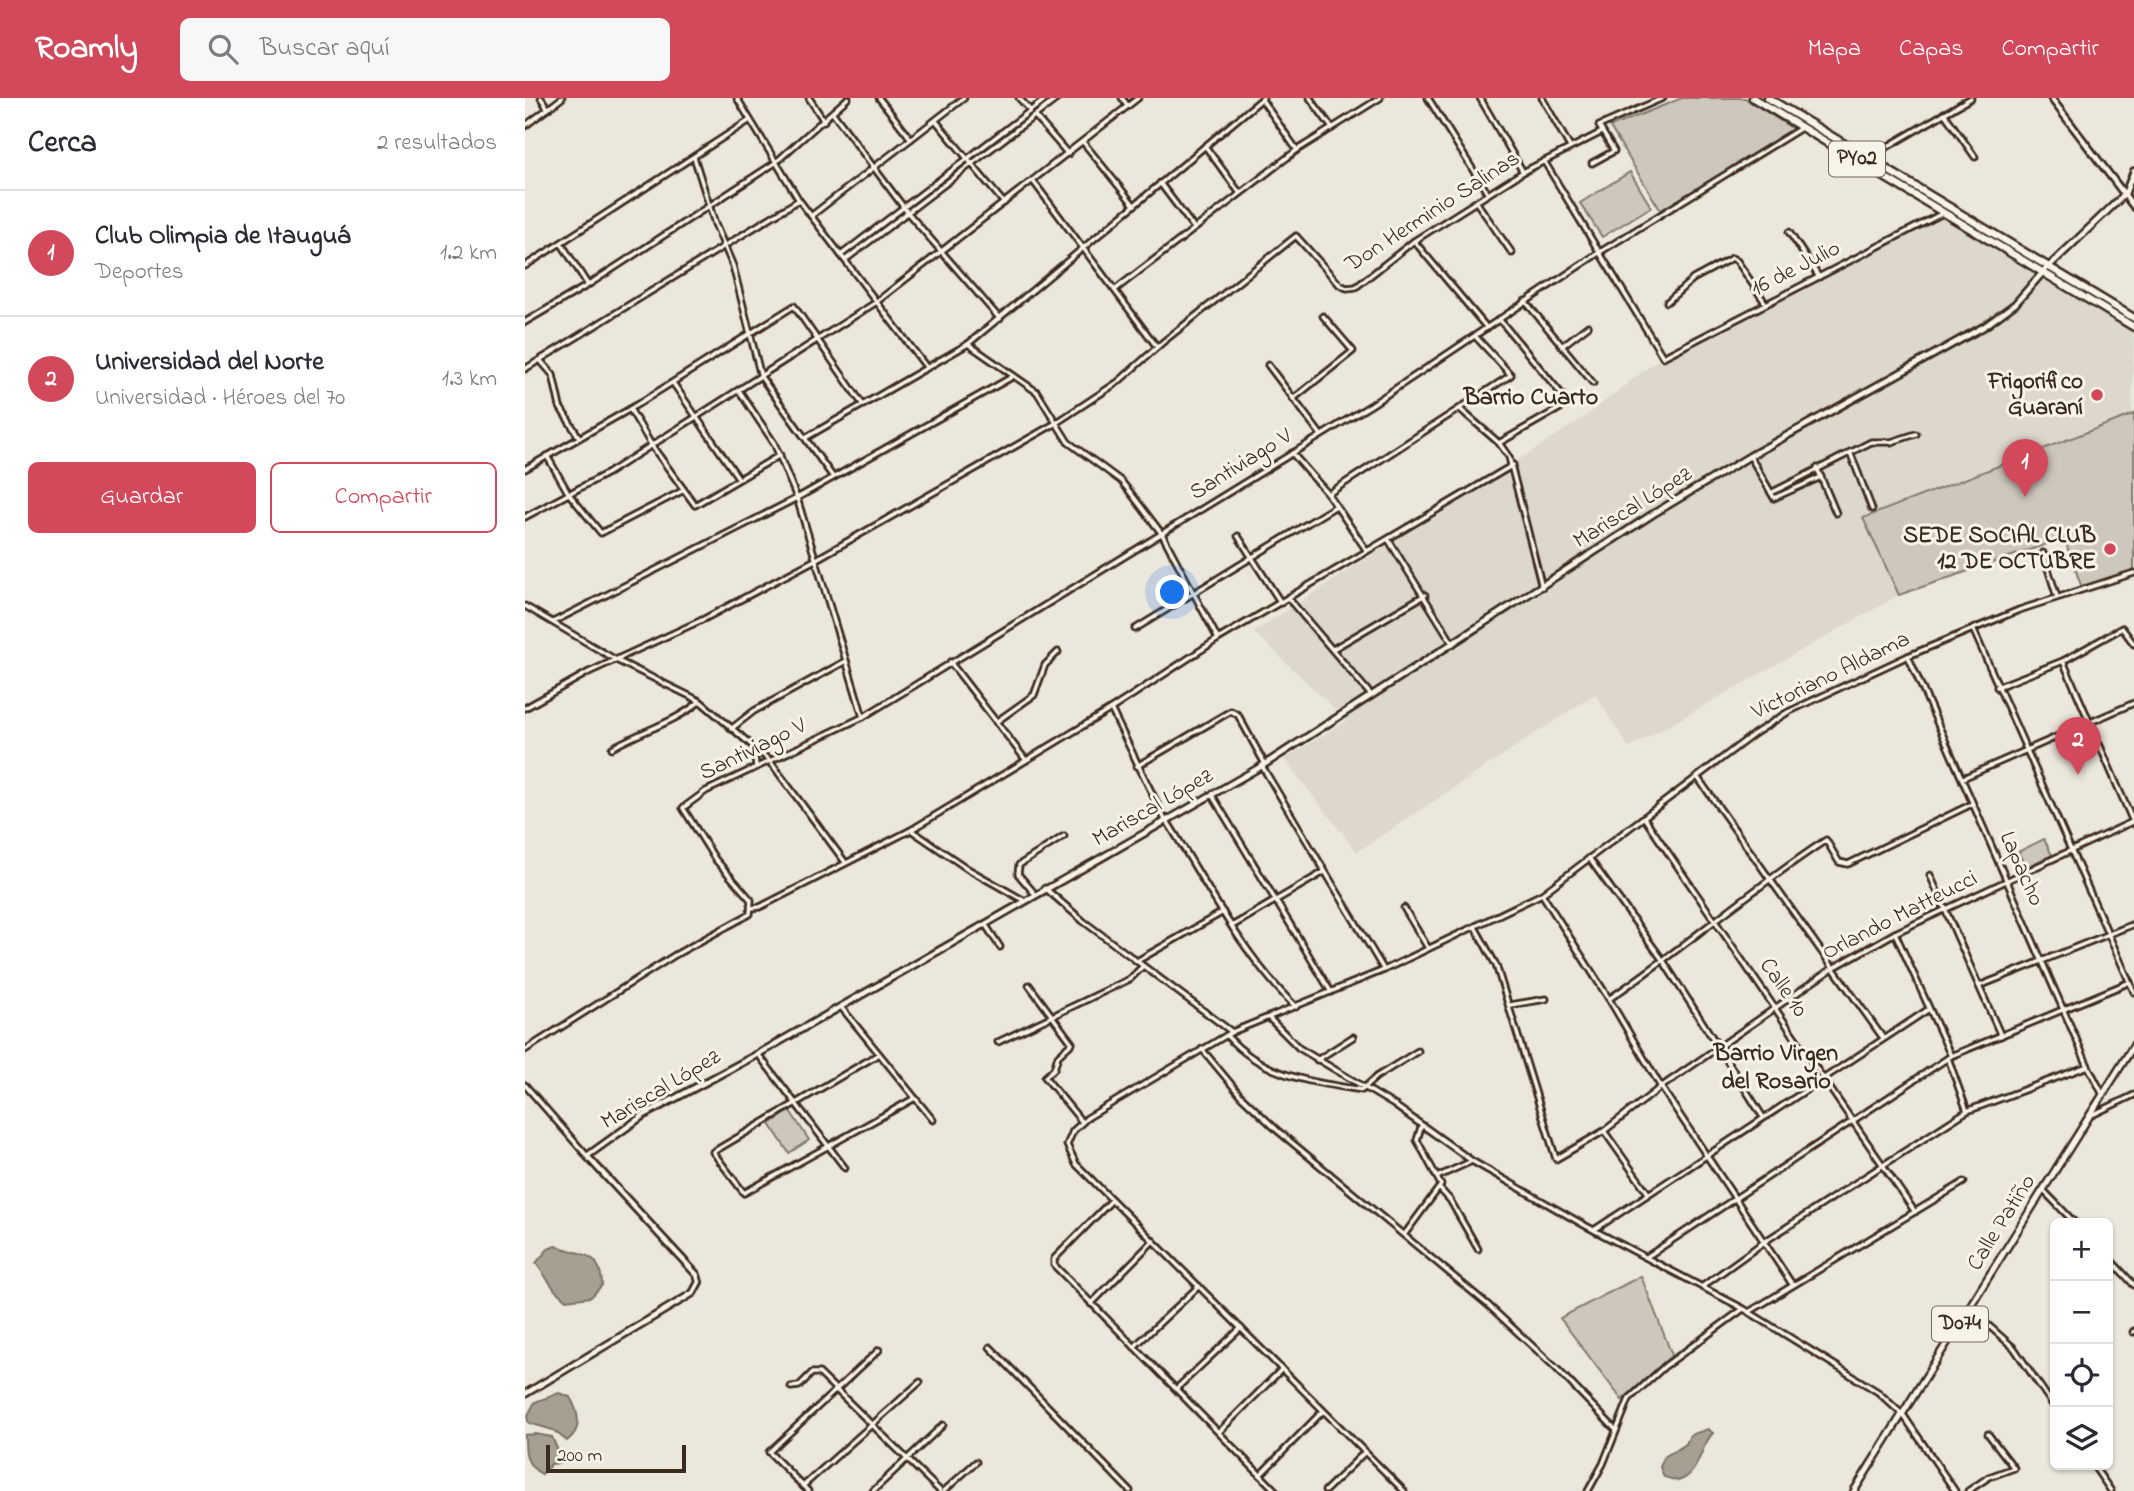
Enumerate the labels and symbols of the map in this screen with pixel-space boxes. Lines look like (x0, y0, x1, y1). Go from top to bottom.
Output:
road number: PY02 (1829, 141, 1885, 176)
street label: Don Herminio Salinas (1338, 143, 1527, 282)
street label: 16 de Julio (1746, 232, 1846, 306)
place label: Frigorifico Guaraní (1987, 366, 2083, 425)
district label: Barrio Cuarto (1463, 381, 1598, 416)
marker: Frigorifico Guaraní (2089, 387, 2105, 403)
street label: Santiviago V (1184, 421, 1299, 510)
pin: 1 (2002, 439, 2048, 497)
street label: Mariscal López (1567, 458, 1699, 558)
place label: SEDE SOCIAL CLUB 12 DE OCTUBRE (1903, 520, 2097, 579)
marker: SEDE SOCIAL CLUB 12 DE OCTUBRE (2102, 541, 2118, 557)
your location (1155, 575, 1189, 609)
street label: Victoriano Aldama (1745, 623, 1916, 729)
street label: Santiviago V (694, 710, 812, 791)
pin: 2 (2055, 717, 2101, 775)
street label: Mariscal López (1086, 760, 1220, 856)
street label: Lapacho (1990, 826, 2052, 912)
street label: Orlando Matteucci (1817, 863, 1983, 969)
street label: Calle 10 (1751, 951, 1815, 1025)
district label: Barrio Virgen del Rosario (1713, 1037, 1838, 1100)
street label: Mariscal López (595, 1041, 727, 1139)
street label: Calle Patiño (1959, 1168, 2045, 1278)
road number: D074 (1932, 1306, 1988, 1342)
scale bar (546, 1442, 686, 1474)

